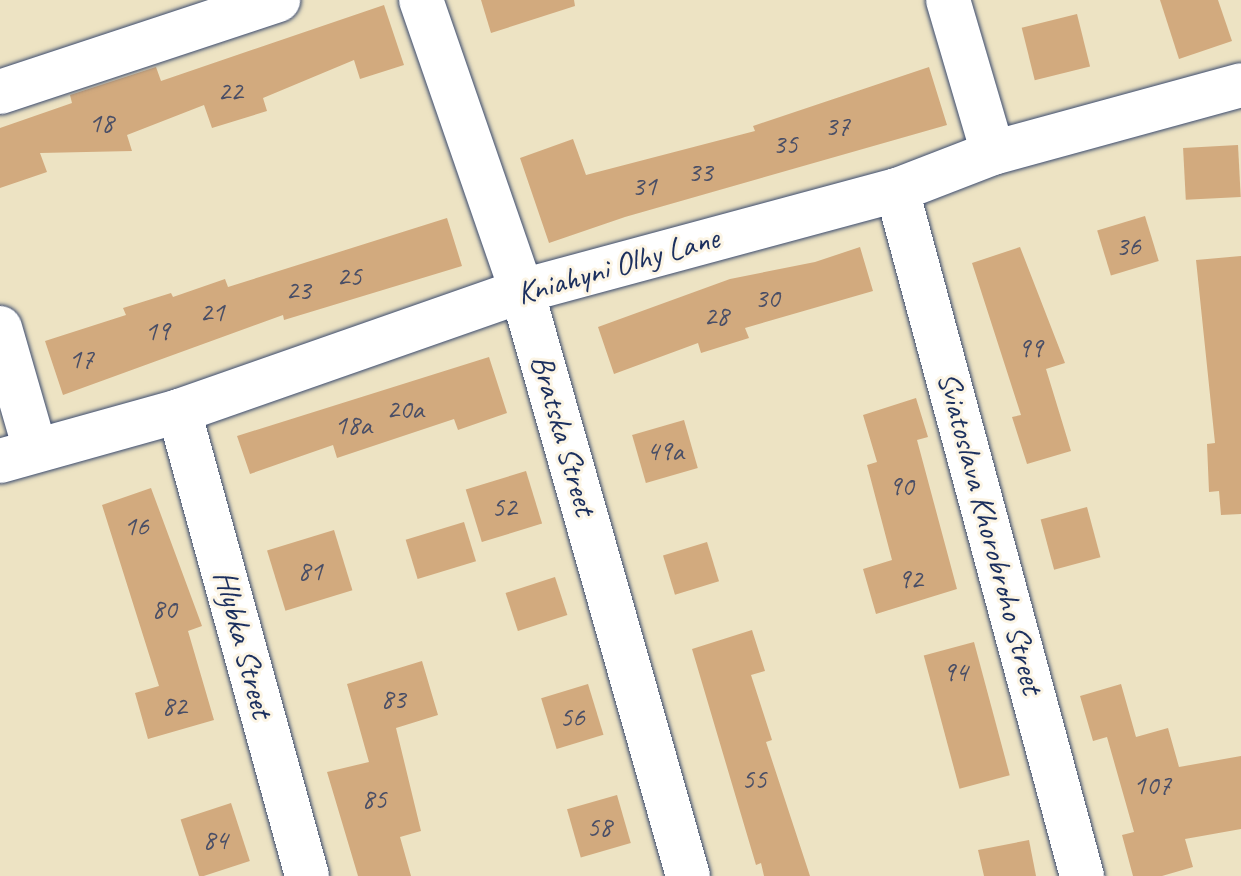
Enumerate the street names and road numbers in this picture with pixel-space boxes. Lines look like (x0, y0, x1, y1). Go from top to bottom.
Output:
street label: Kniahyni Olhy Lane (512, 219, 724, 313)
street label: Bratska Street (522, 350, 604, 520)
street label: Sviatoslava Khorobroho Street (928, 368, 1052, 698)
street label: Hlybka Street (205, 566, 281, 722)

